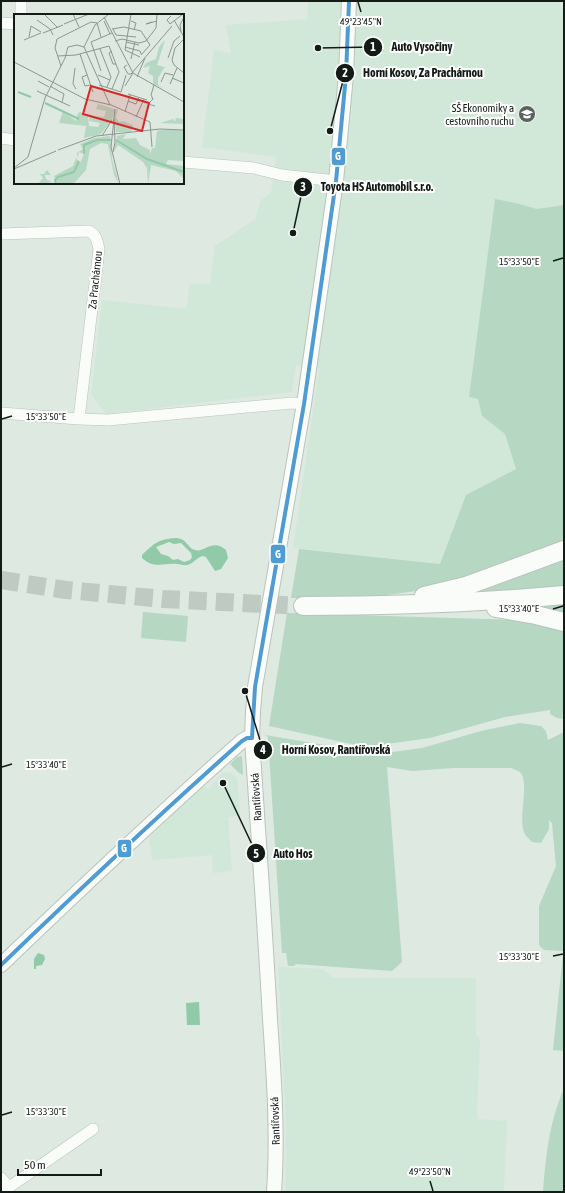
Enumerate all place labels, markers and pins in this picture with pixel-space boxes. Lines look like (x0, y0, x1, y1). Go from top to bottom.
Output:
callout: Auto Vysočiny (363, 35, 460, 59)
callout: Horní Kosov, Za Prachárnou (335, 61, 490, 85)
place label: SŠ Ekonomiky a cestovního ruchu (445, 102, 514, 127)
school or university icon: SŠ Ekonomiky a cestovního ruchu (517, 104, 537, 124)
callout: Toyota HS Automobil s.r.o. (293, 175, 442, 199)
callout: Horní Kosov, Rantířovská (253, 738, 398, 762)
callout: Auto Hos (246, 841, 321, 865)

